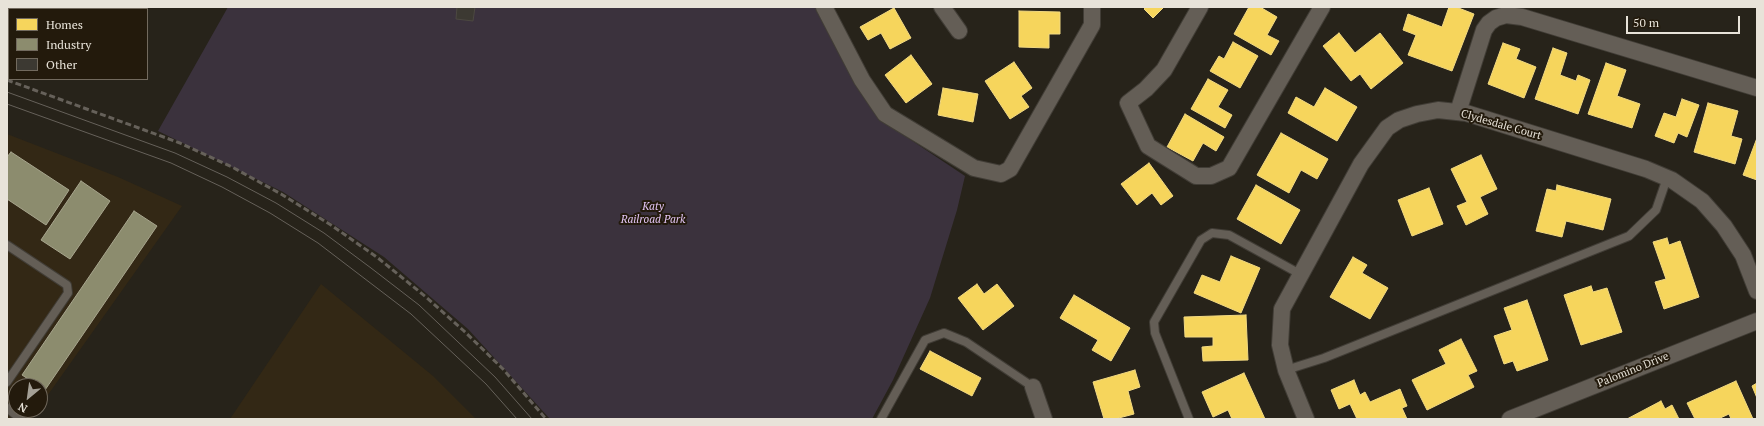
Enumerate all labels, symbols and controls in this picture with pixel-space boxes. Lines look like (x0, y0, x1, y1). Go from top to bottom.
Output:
legend (8, 8, 148, 80)
scale bar (1628, 8, 1742, 34)
text: 50 m (1633, 15, 1659, 30)
text: Homes (46, 17, 83, 32)
text: Industry (46, 37, 91, 52)
text: Other (46, 57, 77, 72)
street label: Clydesdale Court (1459, 107, 1543, 143)
park label: Katy Railroad Park (621, 200, 685, 226)
street label: Palomino Drive (1595, 350, 1671, 390)
north arrow (8, 378, 48, 418)
text: N (16, 399, 30, 416)

